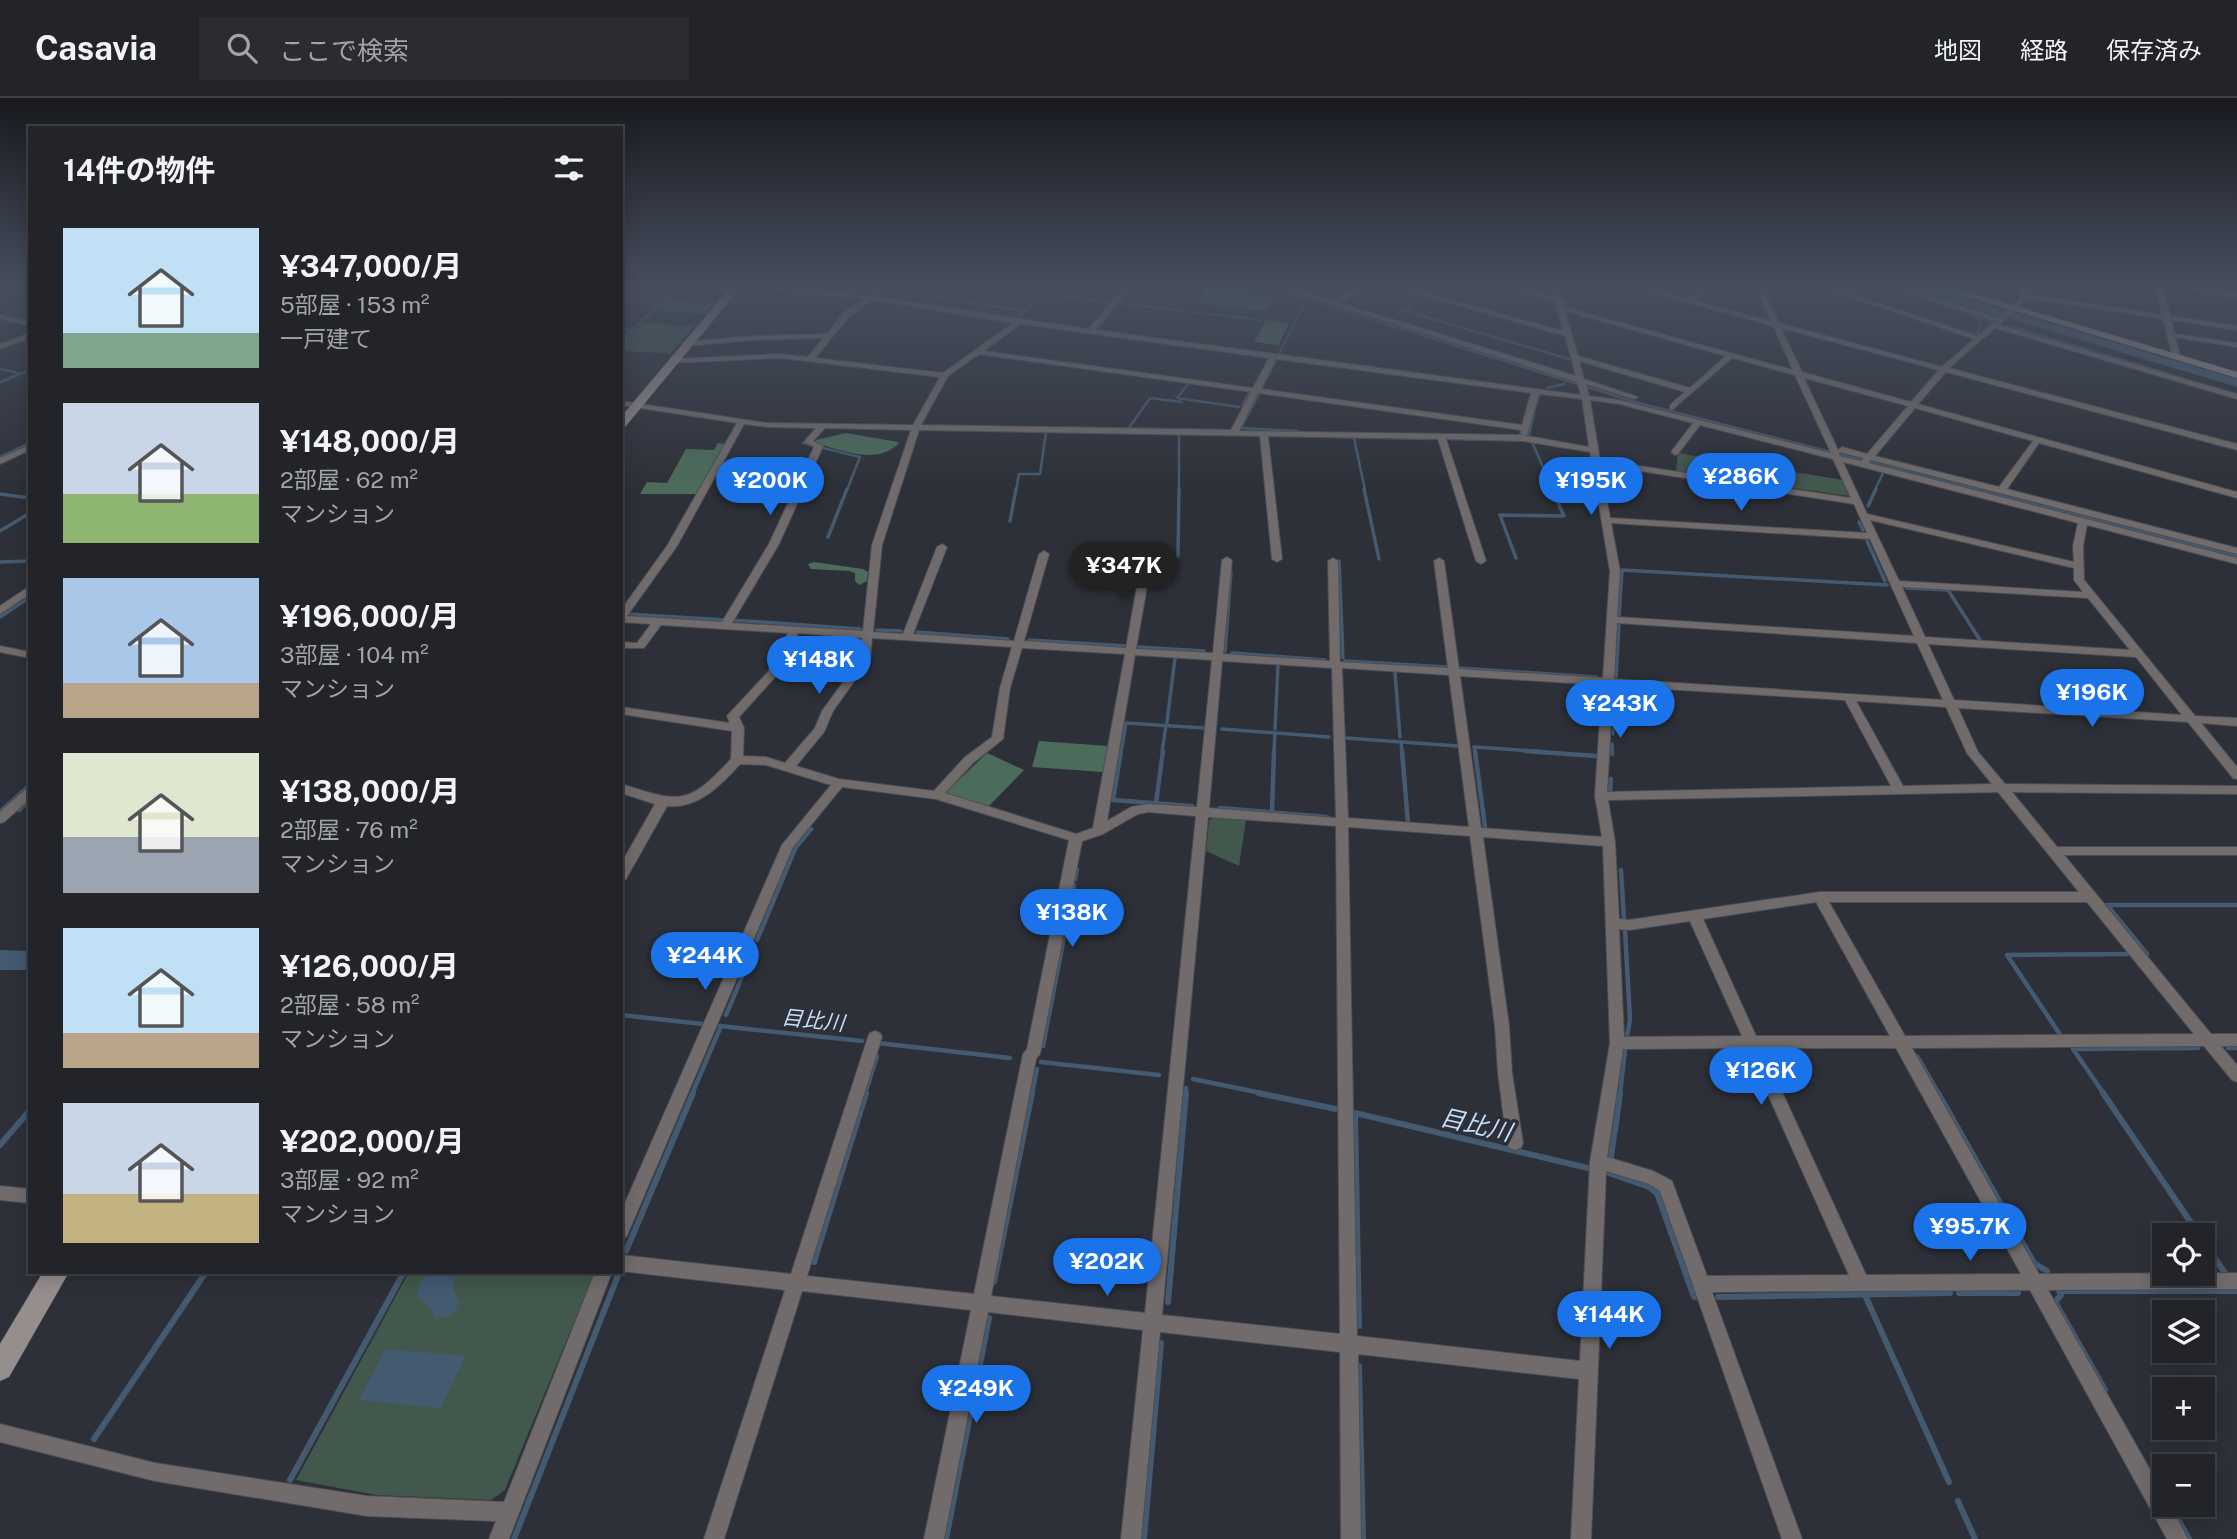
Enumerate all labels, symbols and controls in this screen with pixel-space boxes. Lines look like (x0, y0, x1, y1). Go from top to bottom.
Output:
search box (199, 17, 689, 80)
text: Casavia (35, 29, 157, 67)
icon: search (223, 29, 261, 67)
text: ここで検索 (279, 35, 409, 66)
text: 地図 (1934, 36, 1982, 64)
text: 経路 (2020, 36, 2068, 64)
text: 保存済み (2106, 36, 2202, 64)
icon: filters (550, 149, 588, 187)
text: 14件の物件 (63, 152, 216, 188)
text: ¥347,000/月 (280, 248, 462, 284)
icon: home (119, 256, 203, 340)
text: 5部屋 · 153 m² (280, 291, 430, 318)
text: 一戸建て (280, 325, 372, 352)
text: ¥148,000/月 (280, 423, 460, 459)
icon: home (119, 431, 203, 515)
pin: ¥286K (1692, 454, 1790, 513)
pin: ¥200K (721, 458, 819, 517)
pin: ¥195K (1542, 458, 1640, 517)
text: ¥286K (1703, 462, 1779, 489)
text: 2部屋 · 62 m² (280, 466, 418, 493)
text: ¥200K (732, 466, 808, 493)
text: ¥195K (1555, 466, 1627, 493)
text: マンション (280, 500, 395, 527)
pin: ¥347K (1075, 542, 1173, 602)
text: ¥347K (1086, 551, 1162, 578)
text: ¥196,000/月 (280, 598, 460, 634)
icon: home (119, 606, 203, 690)
pin: ¥148K (770, 636, 868, 696)
text: 3部屋 · 104 m² (280, 641, 429, 668)
text: ¥148K (783, 645, 855, 672)
pin: ¥196K (2043, 670, 2141, 729)
text: マンション (280, 675, 395, 702)
text: ¥196K (2056, 678, 2128, 705)
pin: ¥243K (1571, 680, 1669, 740)
text: ¥243K (1582, 689, 1658, 716)
text: ¥138,000/月 (280, 773, 460, 809)
icon: home (119, 781, 203, 865)
text: 2部屋 · 76 m² (280, 816, 418, 843)
text: マンション (280, 850, 395, 877)
pin: ¥138K (1023, 890, 1121, 949)
text: ¥138K (1036, 898, 1108, 925)
pin: ¥244K (656, 932, 754, 992)
text: ¥244K (667, 941, 743, 968)
text: ¥126,000/月 (280, 948, 459, 984)
icon: home (119, 956, 203, 1040)
text: 2部屋 · 58 m² (280, 991, 420, 1018)
water label: 目比川 (780, 1004, 848, 1036)
text: マンション (280, 1025, 395, 1052)
pin: ¥126K (1712, 1048, 1810, 1107)
text: ¥126K (1725, 1056, 1797, 1083)
water label: 目比川 (1438, 1102, 1517, 1146)
text: ¥202,000/月 (280, 1123, 465, 1159)
icon: home (119, 1131, 203, 1215)
text: 3部屋 · 92 m² (280, 1166, 419, 1193)
text: マンション (280, 1200, 395, 1227)
pin: ¥95.7K (1913, 1204, 2027, 1263)
text: ¥95.7K (1929, 1212, 2011, 1239)
map controls (2152, 1223, 2215, 1517)
button: locate (2152, 1223, 2215, 1286)
pin: ¥202K (1058, 1238, 1156, 1298)
text: ¥202K (1069, 1247, 1145, 1274)
pin: ¥144K (1560, 1292, 1658, 1351)
text: ¥144K (1573, 1300, 1645, 1327)
button: layers (2152, 1300, 2215, 1363)
pin: ¥249K (927, 1366, 1025, 1425)
text: ¥249K (938, 1374, 1014, 1401)
button: + (2152, 1377, 2215, 1440)
button: − (2152, 1454, 2215, 1517)

